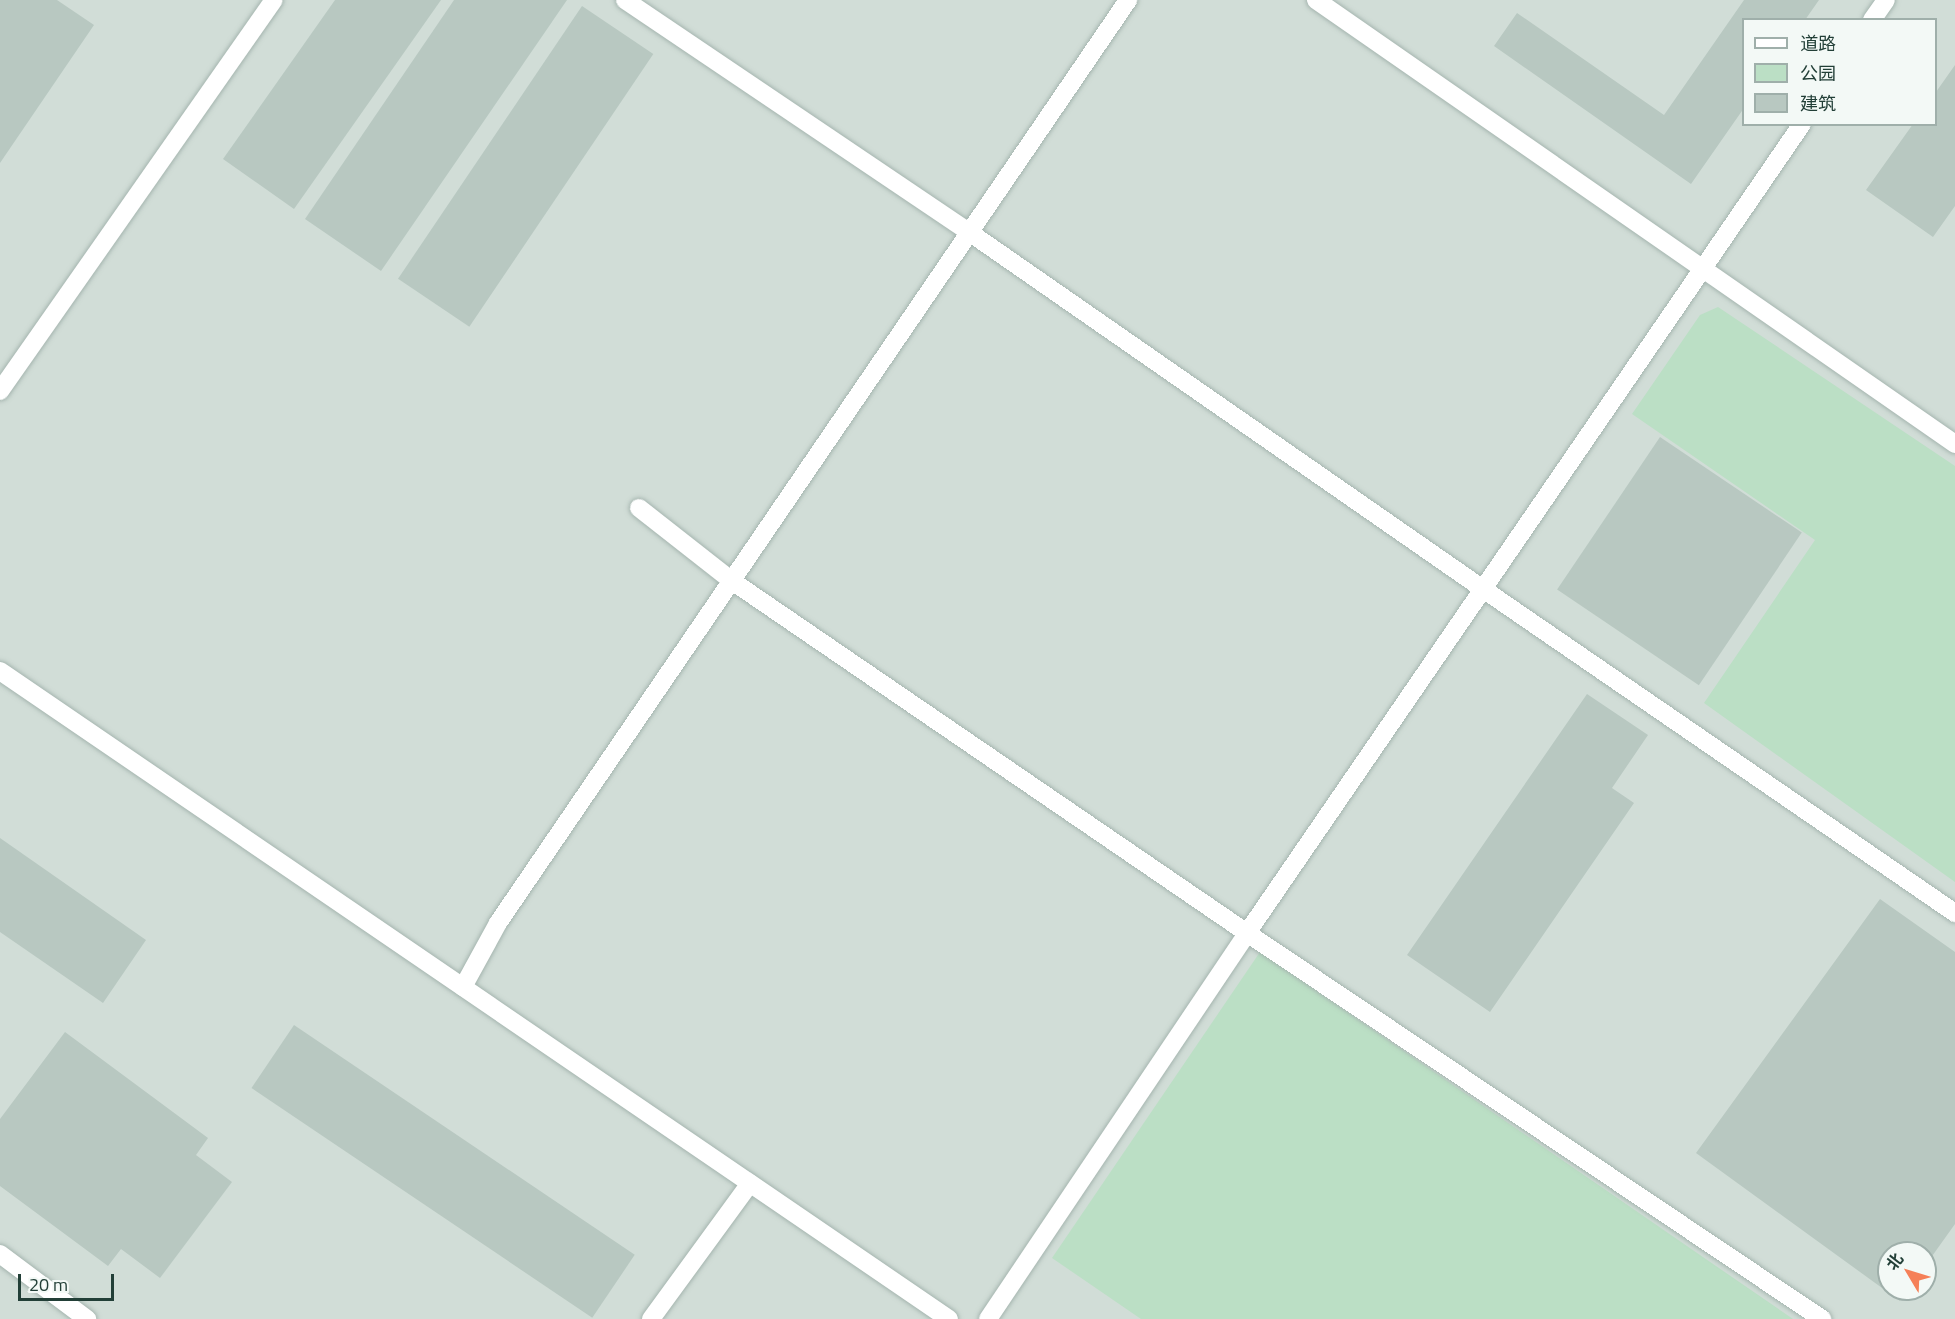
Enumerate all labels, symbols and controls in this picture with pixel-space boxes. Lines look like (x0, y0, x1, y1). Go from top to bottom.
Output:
legend (1742, 18, 1937, 126)
text: 道路 (1800, 30, 1836, 57)
text: 公园 (1800, 60, 1836, 87)
text: 建筑 (1800, 90, 1836, 117)
north arrow (1877, 1241, 1937, 1301)
text: 北 (1880, 1247, 1909, 1275)
scale bar (21, 1262, 117, 1300)
text: 20 m (29, 1271, 68, 1298)

